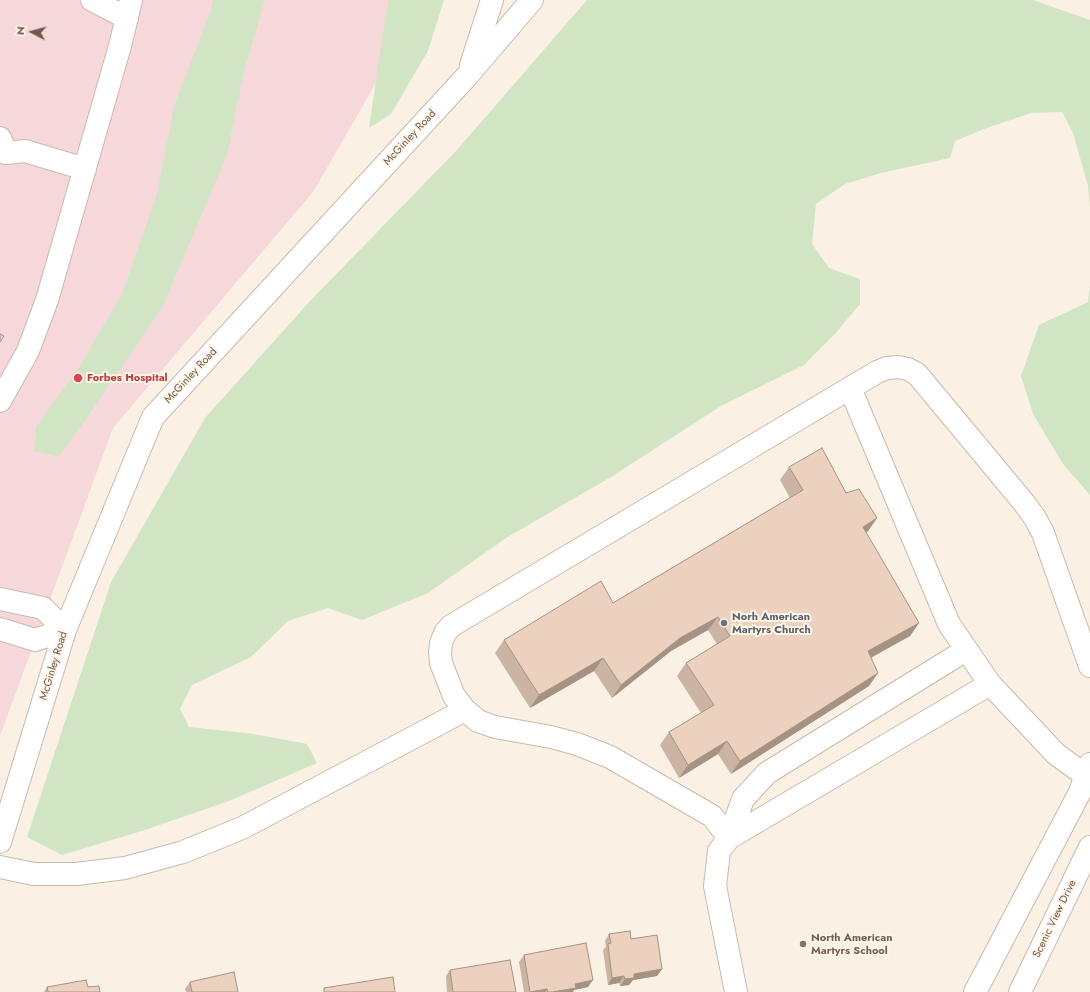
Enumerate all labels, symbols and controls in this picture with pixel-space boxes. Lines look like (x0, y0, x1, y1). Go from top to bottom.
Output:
north arrow (12, 12, 52, 52)
text: N (12, 26, 28, 36)
street label: McGinley Road (381, 107, 439, 169)
street label: McGinley Road (162, 345, 220, 407)
place label: Forbes Hospital (87, 371, 168, 385)
marker: Forbes Hospital (72, 372, 84, 384)
place label: Norh American Martyrs Church (732, 610, 811, 636)
marker: Norh American Martyrs Church (719, 618, 729, 628)
street label: McGinley Road (37, 630, 71, 702)
street label: Scenic View Drive (1030, 878, 1080, 960)
place label: North American Martyrs School (811, 931, 892, 957)
marker: North American Martyrs School (798, 939, 808, 949)

